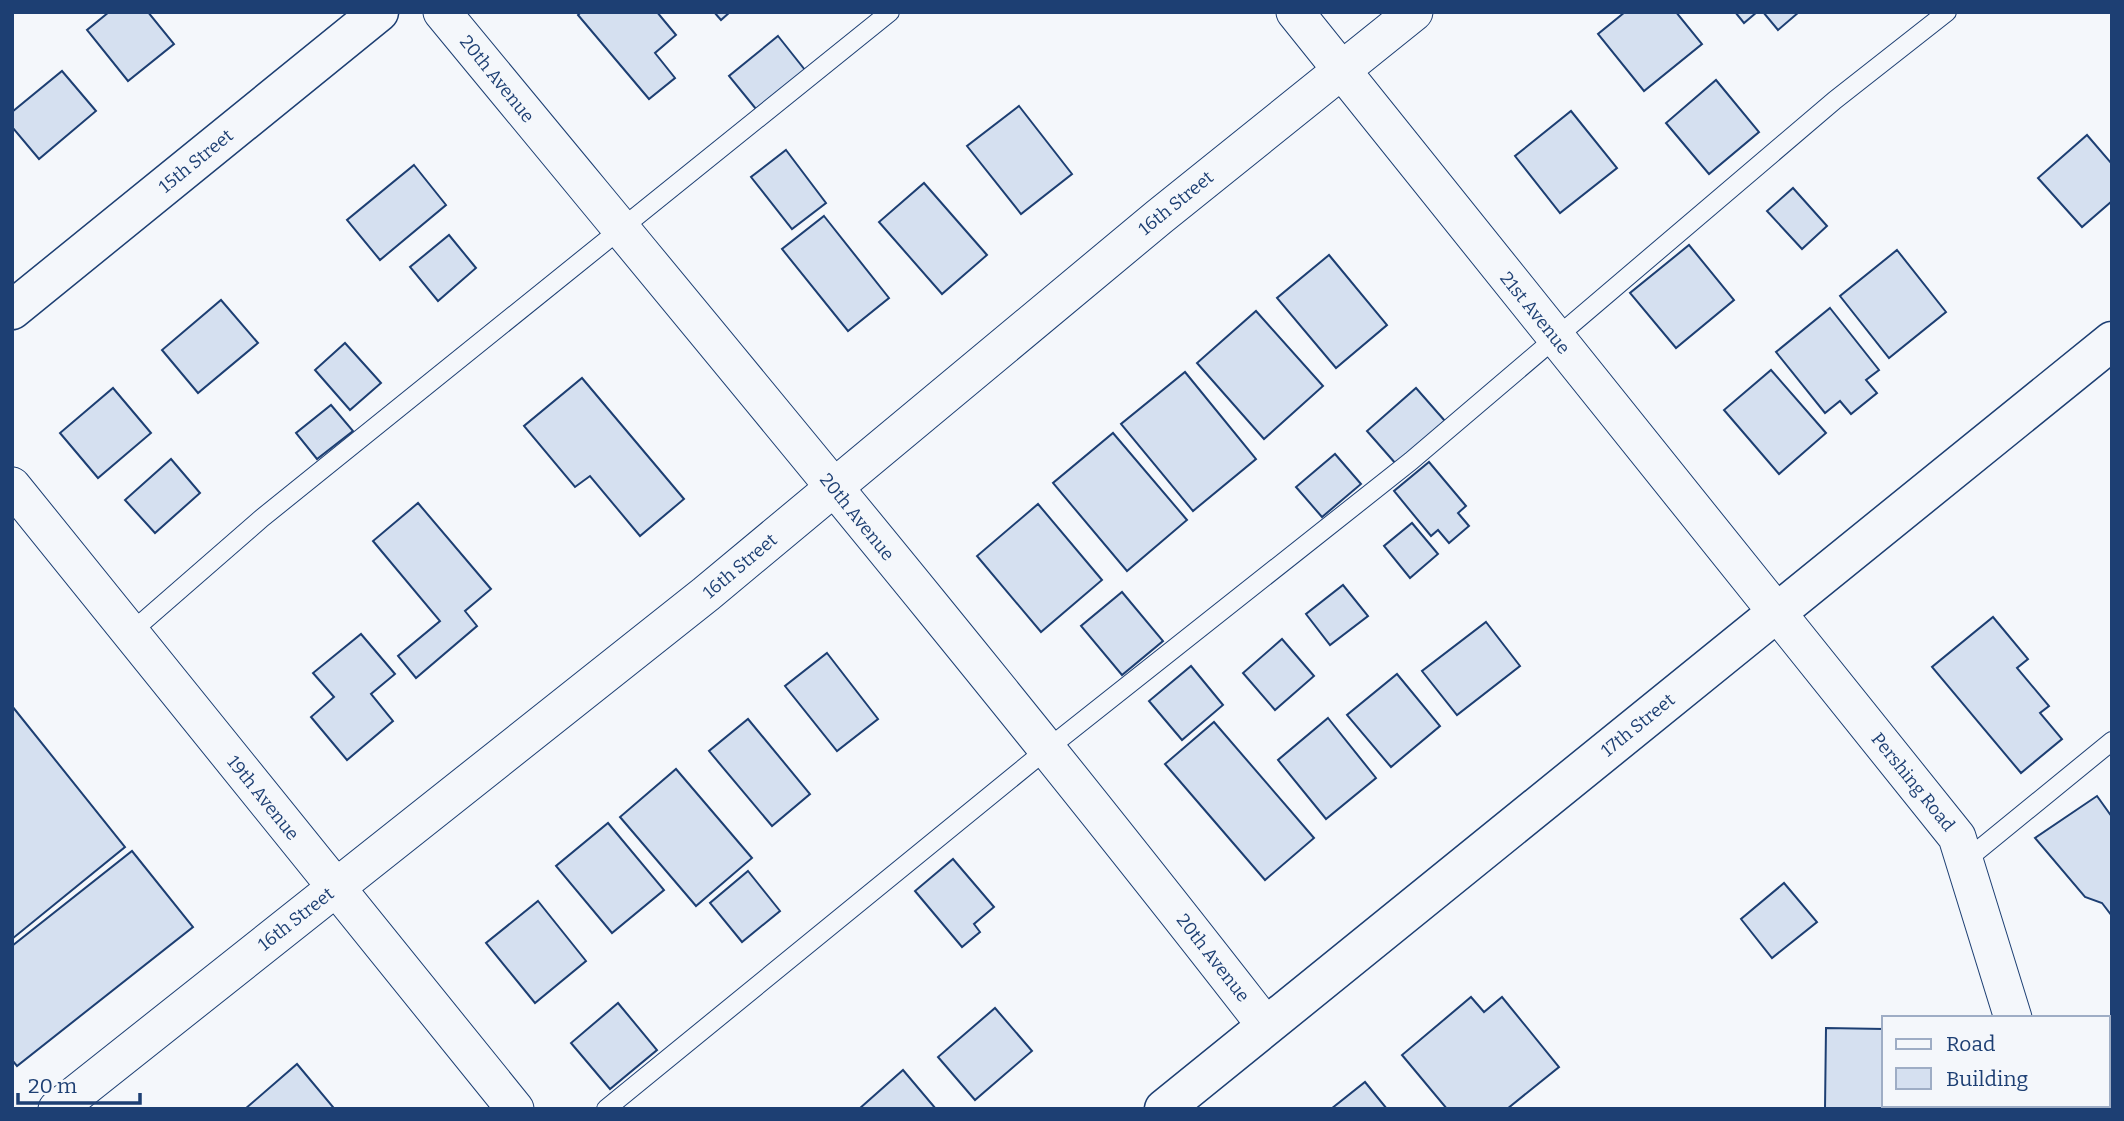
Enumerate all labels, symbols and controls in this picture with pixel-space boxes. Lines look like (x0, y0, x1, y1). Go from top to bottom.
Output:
street label: 20th Avenue (455, 31, 539, 127)
street label: 15th Street (155, 124, 238, 198)
street label: 16th Street (1134, 166, 1218, 240)
street label: 21st Avenue (1495, 268, 1575, 358)
street label: 20th Avenue (815, 469, 899, 565)
street label: 16th Street (699, 528, 782, 603)
street label: 17th Street (1597, 688, 1680, 761)
street label: Pershing Road (1867, 728, 1960, 836)
street label: 19th Avenue (222, 751, 304, 845)
street label: 16th Street (254, 882, 339, 955)
street label: 20th Avenue (1172, 910, 1254, 1006)
legend (1882, 1016, 2110, 1107)
text: Road (1946, 1031, 1995, 1057)
scale bar (18, 1062, 140, 1106)
text: Building (1946, 1066, 2029, 1092)
text: 20 m (28, 1073, 77, 1099)

